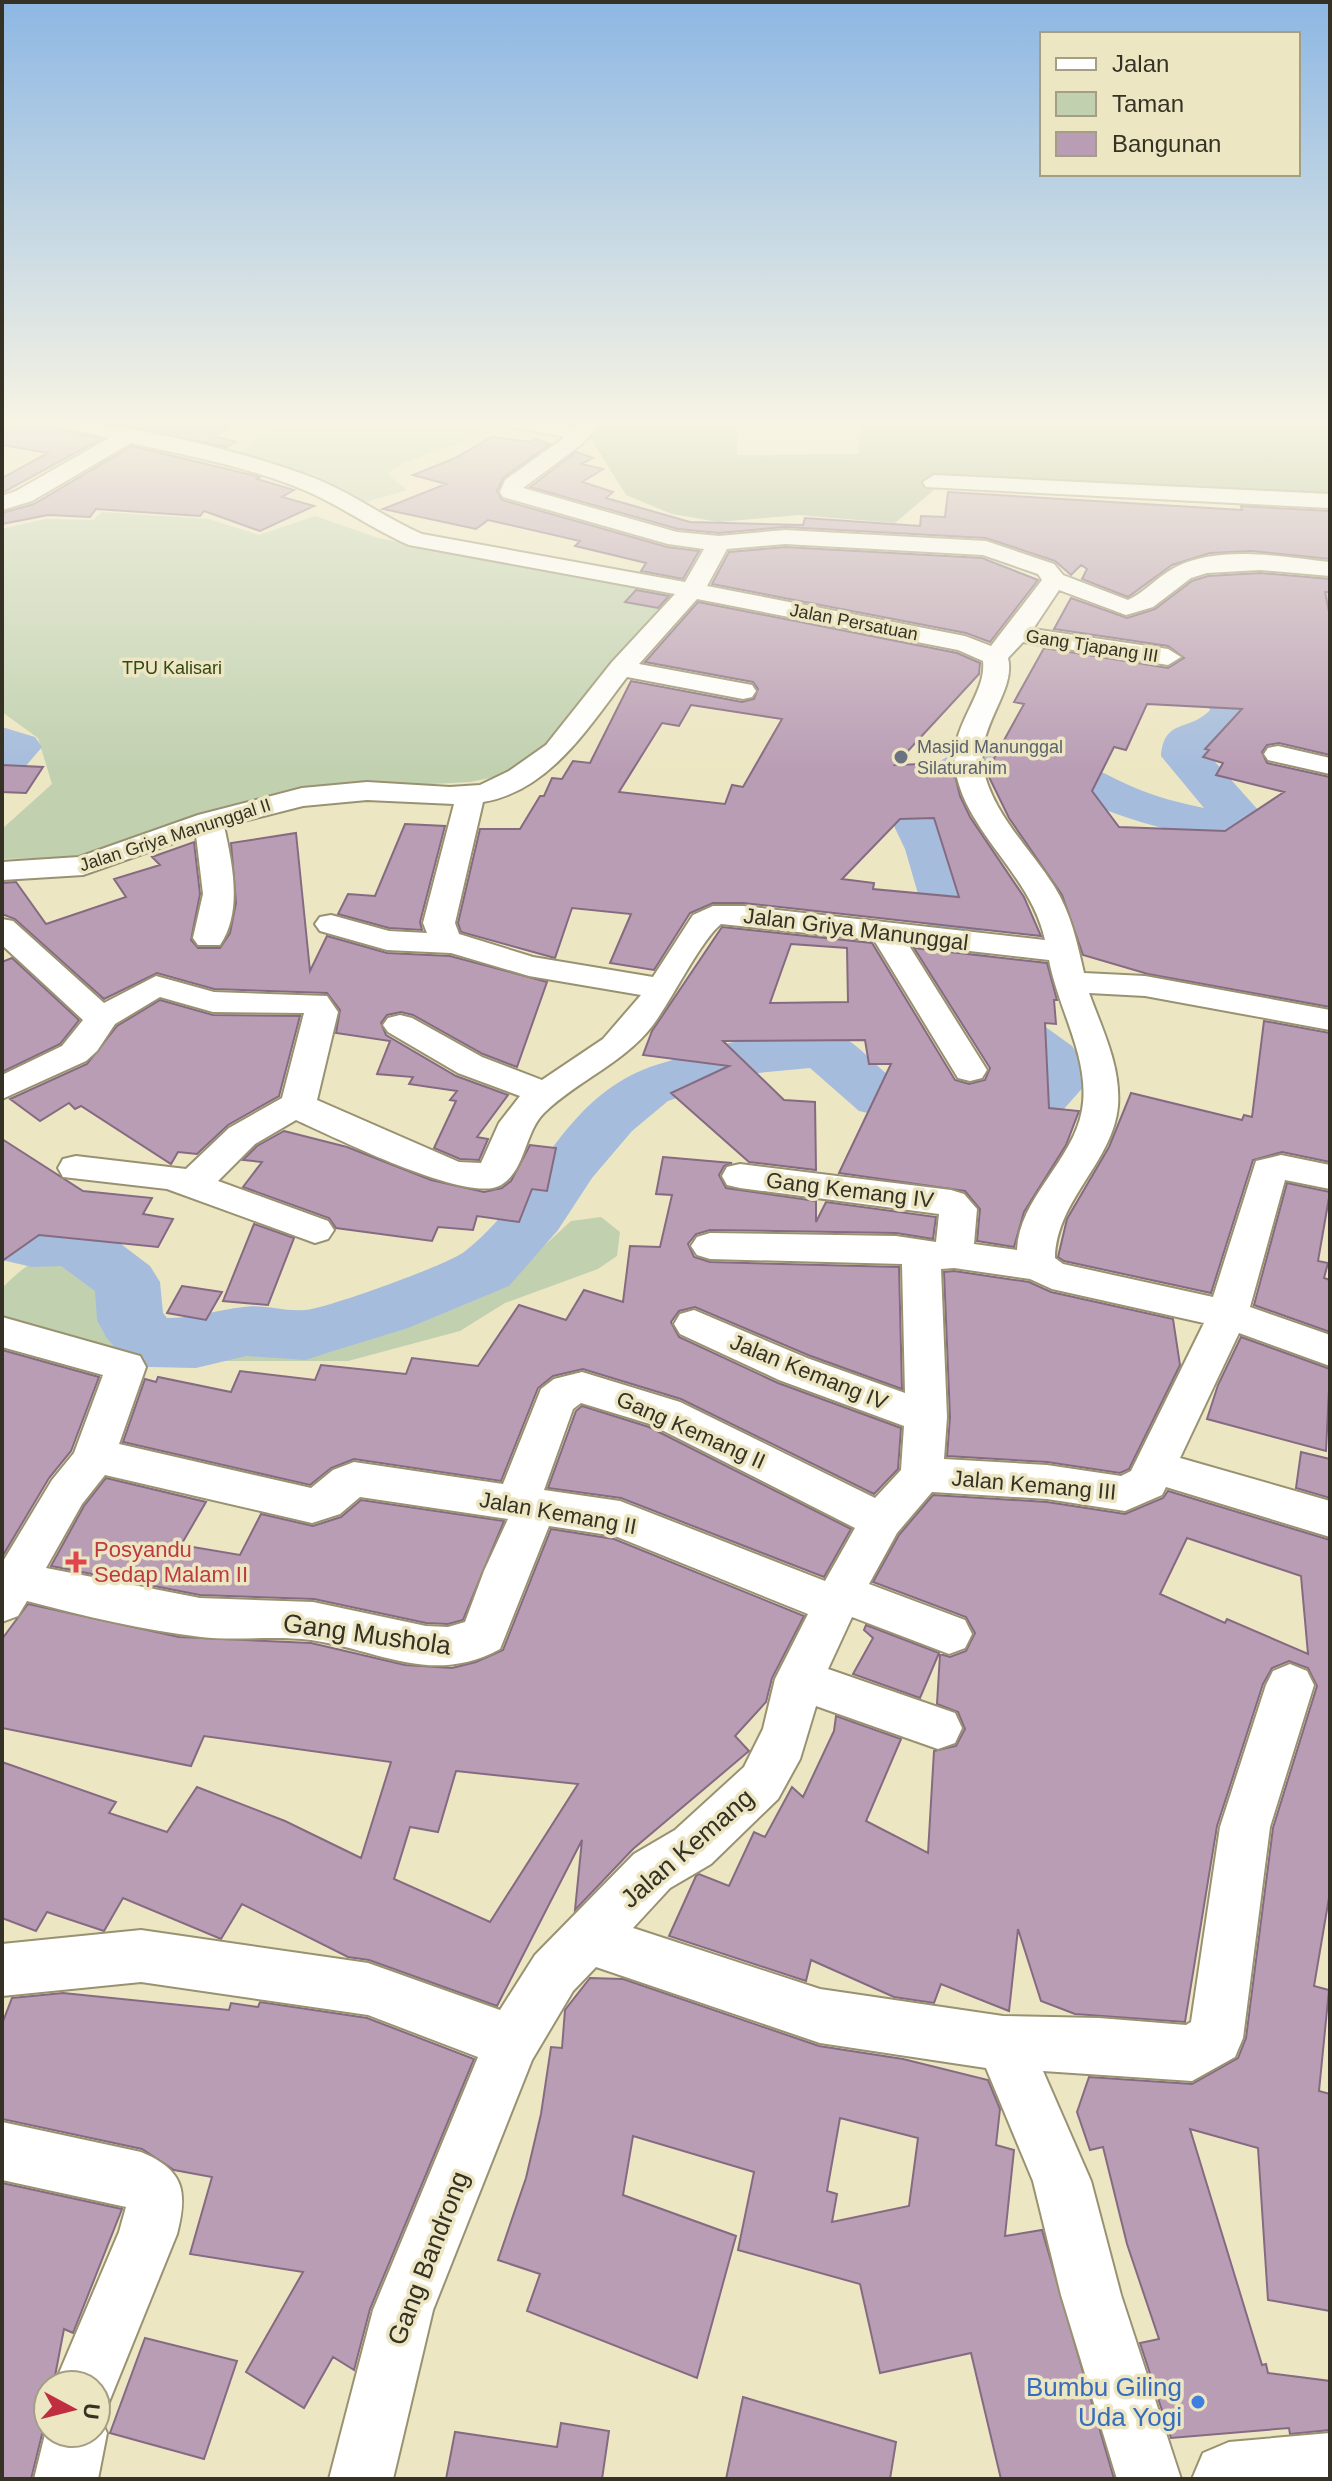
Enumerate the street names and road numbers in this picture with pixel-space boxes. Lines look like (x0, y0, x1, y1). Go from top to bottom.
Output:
street label: Jalan Persatuan (788, 600, 920, 644)
street label: Gang Tjapang III (1024, 626, 1160, 666)
street label: Jalan Griya Manunggal II (77, 795, 273, 875)
street label: Jalan Griya Manunggal (742, 903, 970, 955)
street label: Gang Kemang IV (765, 1167, 936, 1213)
street label: Jalan Kemang IV (727, 1329, 892, 1415)
street label: Gang Kemang II (613, 1386, 769, 1474)
street label: Jalan Kemang III (951, 1465, 1117, 1505)
street label: Jalan Kemang II (478, 1487, 638, 1539)
street label: Gang Mushola (281, 1607, 453, 1661)
street label: Jalan Kemang (614, 1782, 760, 1914)
street label: Gang Bandrong (381, 2167, 475, 2349)

